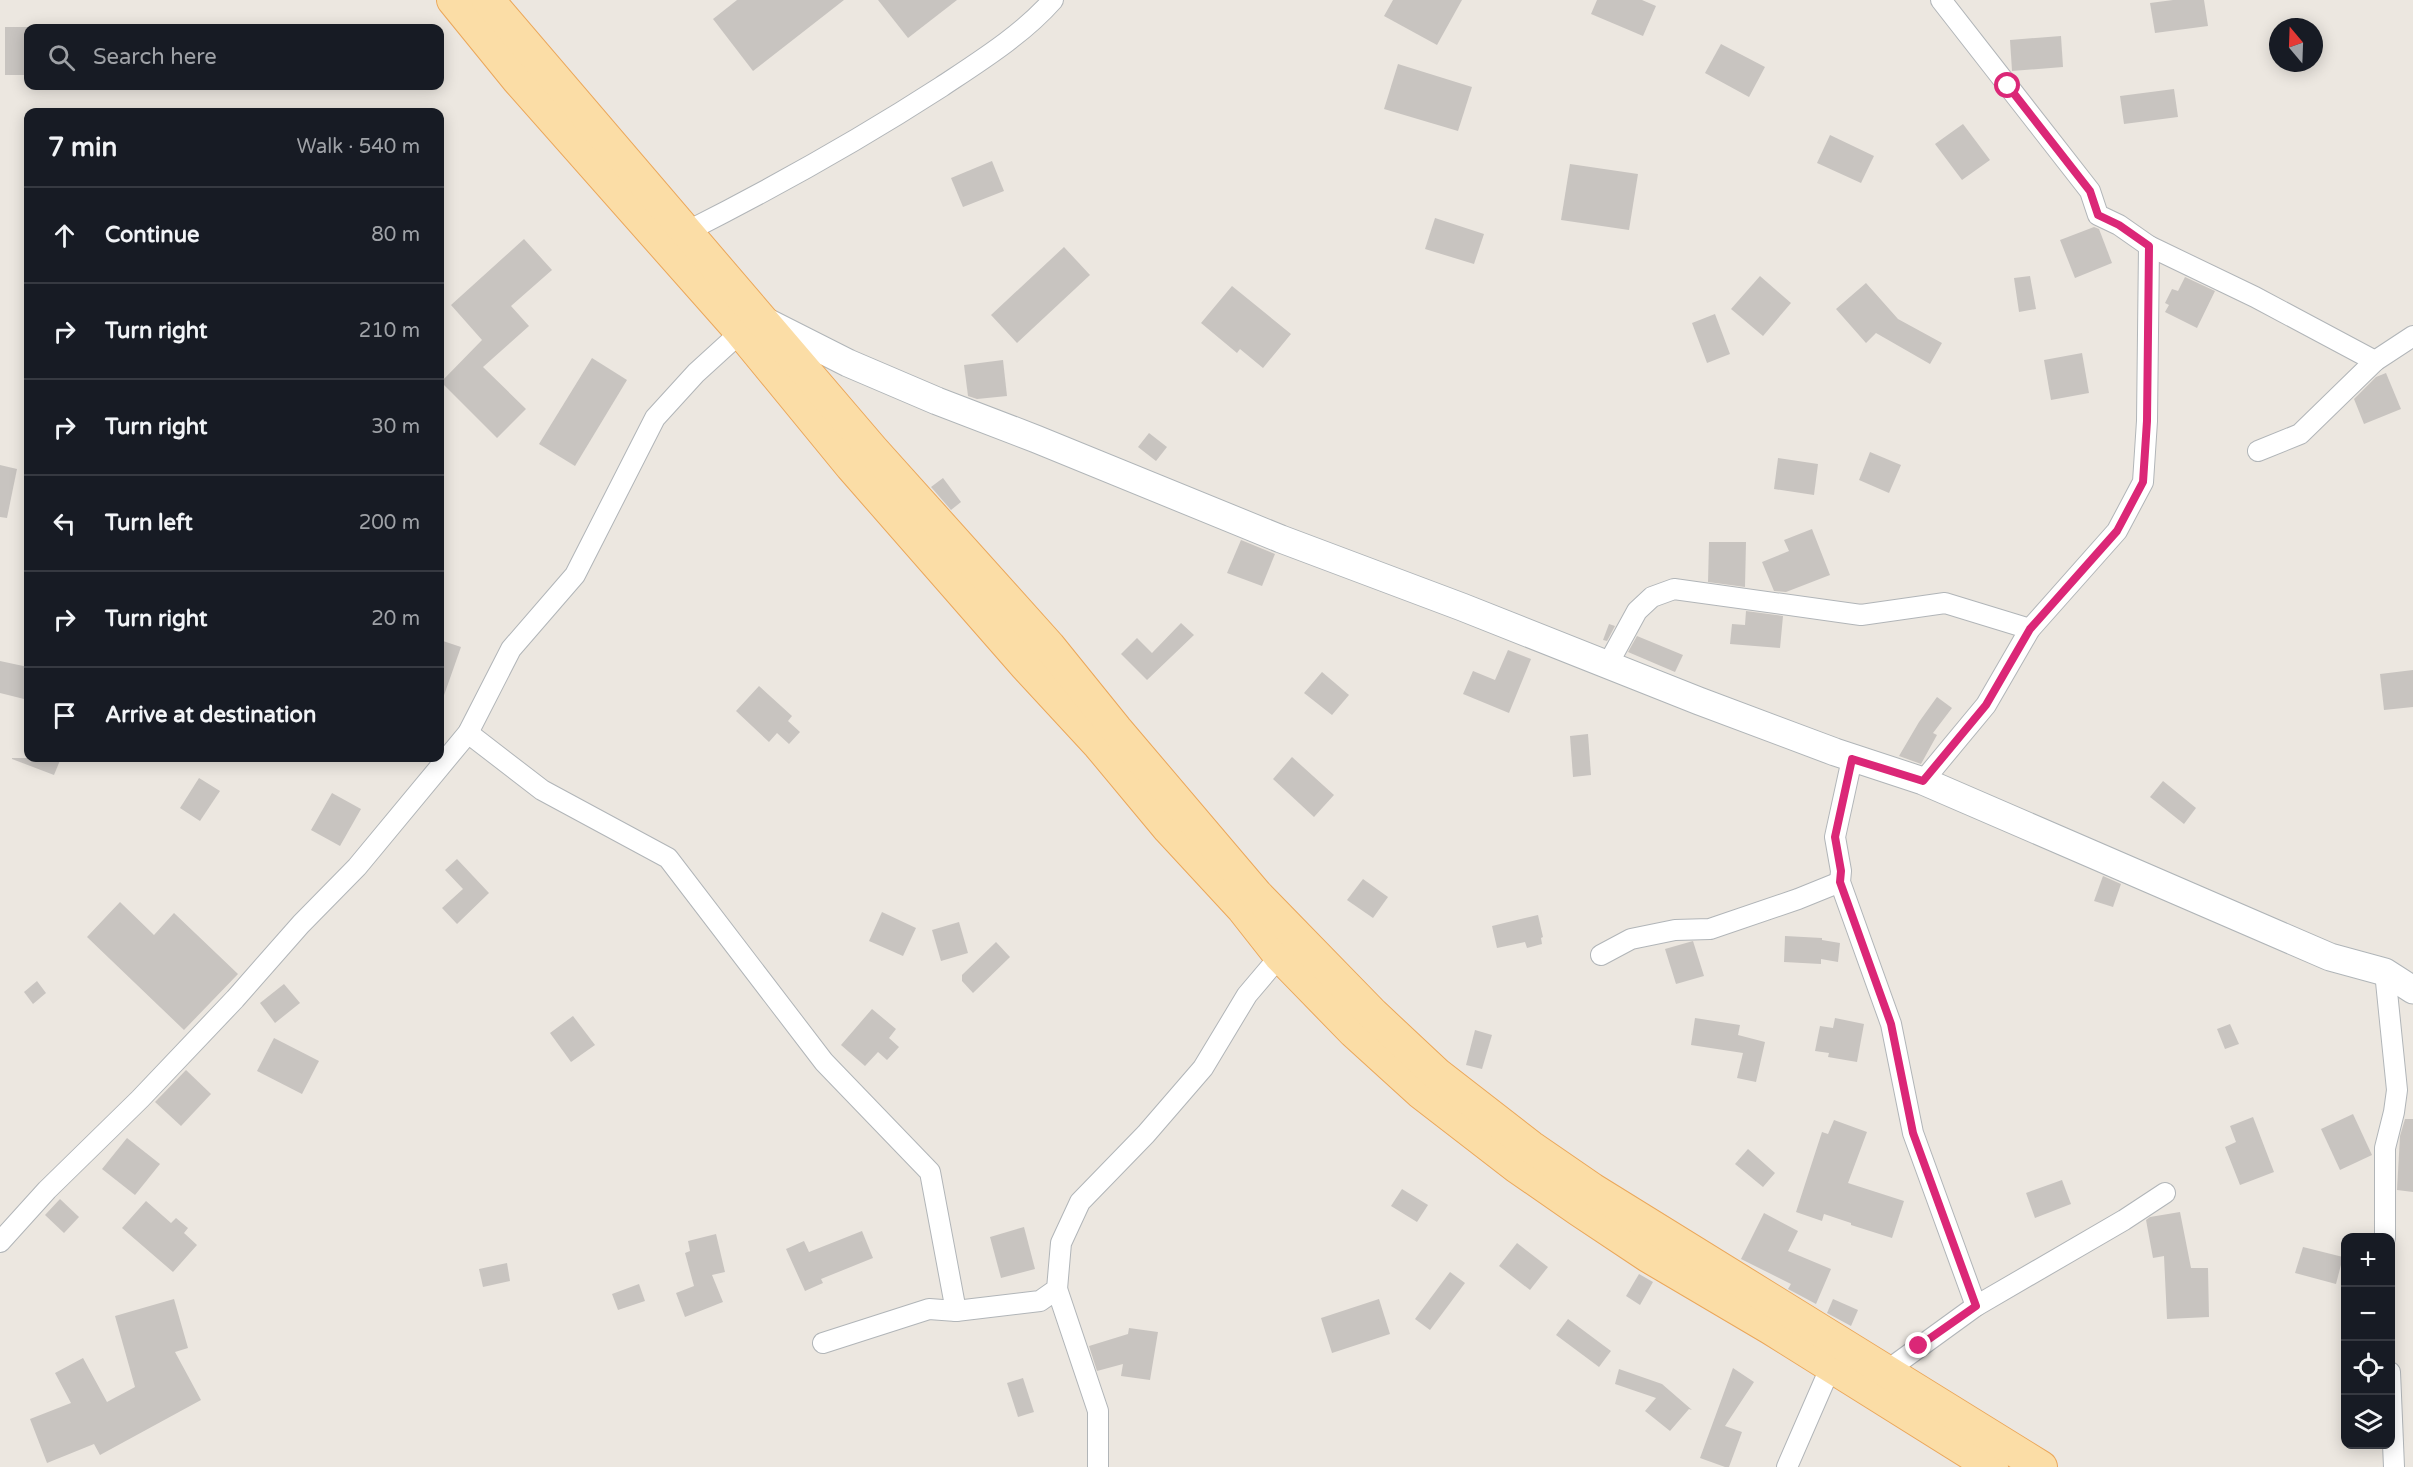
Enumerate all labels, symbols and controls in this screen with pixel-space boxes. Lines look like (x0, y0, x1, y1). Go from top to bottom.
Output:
north arrow (2269, 18, 2323, 72)
search box (24, 24, 444, 90)
icon: search (45, 41, 78, 74)
text: Search here (93, 44, 217, 70)
route start (1994, 72, 2020, 98)
text: 7 min (48, 132, 117, 163)
text: Walk · 540 m (297, 135, 420, 159)
icon: ahead (48, 219, 81, 252)
text: Continue (105, 222, 200, 248)
text: 80 m (371, 223, 420, 247)
icon: right (48, 315, 81, 348)
text: Turn right (105, 318, 207, 344)
text: 210 m (359, 319, 420, 343)
icon: right (48, 411, 81, 444)
text: Turn right (105, 414, 207, 440)
text: 30 m (371, 415, 420, 439)
icon: left (48, 507, 81, 540)
text: Turn left (105, 510, 193, 536)
text: 200 m (359, 511, 420, 535)
icon: right (48, 603, 81, 636)
text: Turn right (105, 606, 207, 632)
text: 20 m (371, 607, 420, 631)
icon: arrive (48, 699, 81, 732)
text: Arrive at destination (105, 702, 316, 728)
map controls (2341, 1233, 2395, 1449)
button: + (2341, 1233, 2395, 1287)
button: − (2341, 1287, 2395, 1341)
route end (1905, 1332, 1931, 1358)
button: locate (2341, 1341, 2395, 1395)
button: layers (2341, 1395, 2395, 1449)

